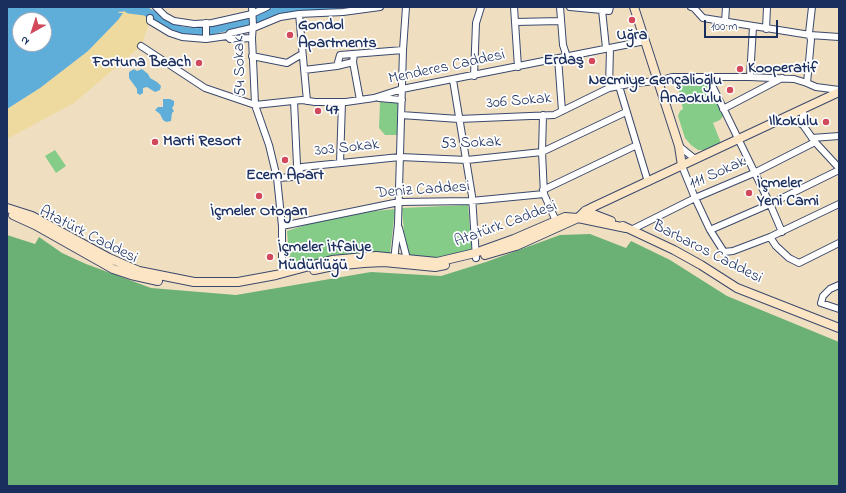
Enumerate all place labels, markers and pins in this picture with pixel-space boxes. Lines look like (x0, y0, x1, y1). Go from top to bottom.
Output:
marker: Uğra (627, 15, 637, 25)
place label: Gondol Apartments (298, 16, 377, 54)
place label: Uğra (617, 26, 647, 46)
marker: Gondol Apartments (285, 30, 295, 40)
place label: Erdaş (544, 51, 584, 71)
place label: Fortuna Beach (93, 53, 191, 73)
marker: Erdaş (587, 56, 597, 66)
marker: Fortuna Beach (194, 58, 204, 68)
place label: Kooperatif (748, 59, 818, 79)
marker: Kooperatif (735, 64, 745, 74)
place label: Necmiye Gençalioğlu Anaokulu (588, 71, 722, 109)
marker: Necmiye Gençalioğlu Anaokulu (725, 85, 735, 95)
place label: 47 (326, 101, 339, 121)
marker: 47 (313, 106, 323, 116)
place label: Ilkokulu (769, 112, 818, 132)
marker: Ilkokulu (821, 117, 831, 127)
place label: Marti Resort (163, 132, 241, 152)
marker: Marti Resort (150, 137, 160, 147)
marker: Ecem Apart (280, 155, 290, 165)
place label: Ecem Apart (246, 166, 324, 186)
place label: İçmeler Yeni Cami (757, 174, 819, 212)
marker: İçmeler Yeni Cami (744, 188, 754, 198)
marker: İçmeler Otogarı (254, 191, 264, 201)
place label: İçmeler Otogarı (210, 202, 308, 222)
place label: İçmeler İtfaiye Müdürlüğü (278, 238, 371, 276)
marker: İçmeler İtfaiye Müdürlüğü (265, 252, 275, 262)

